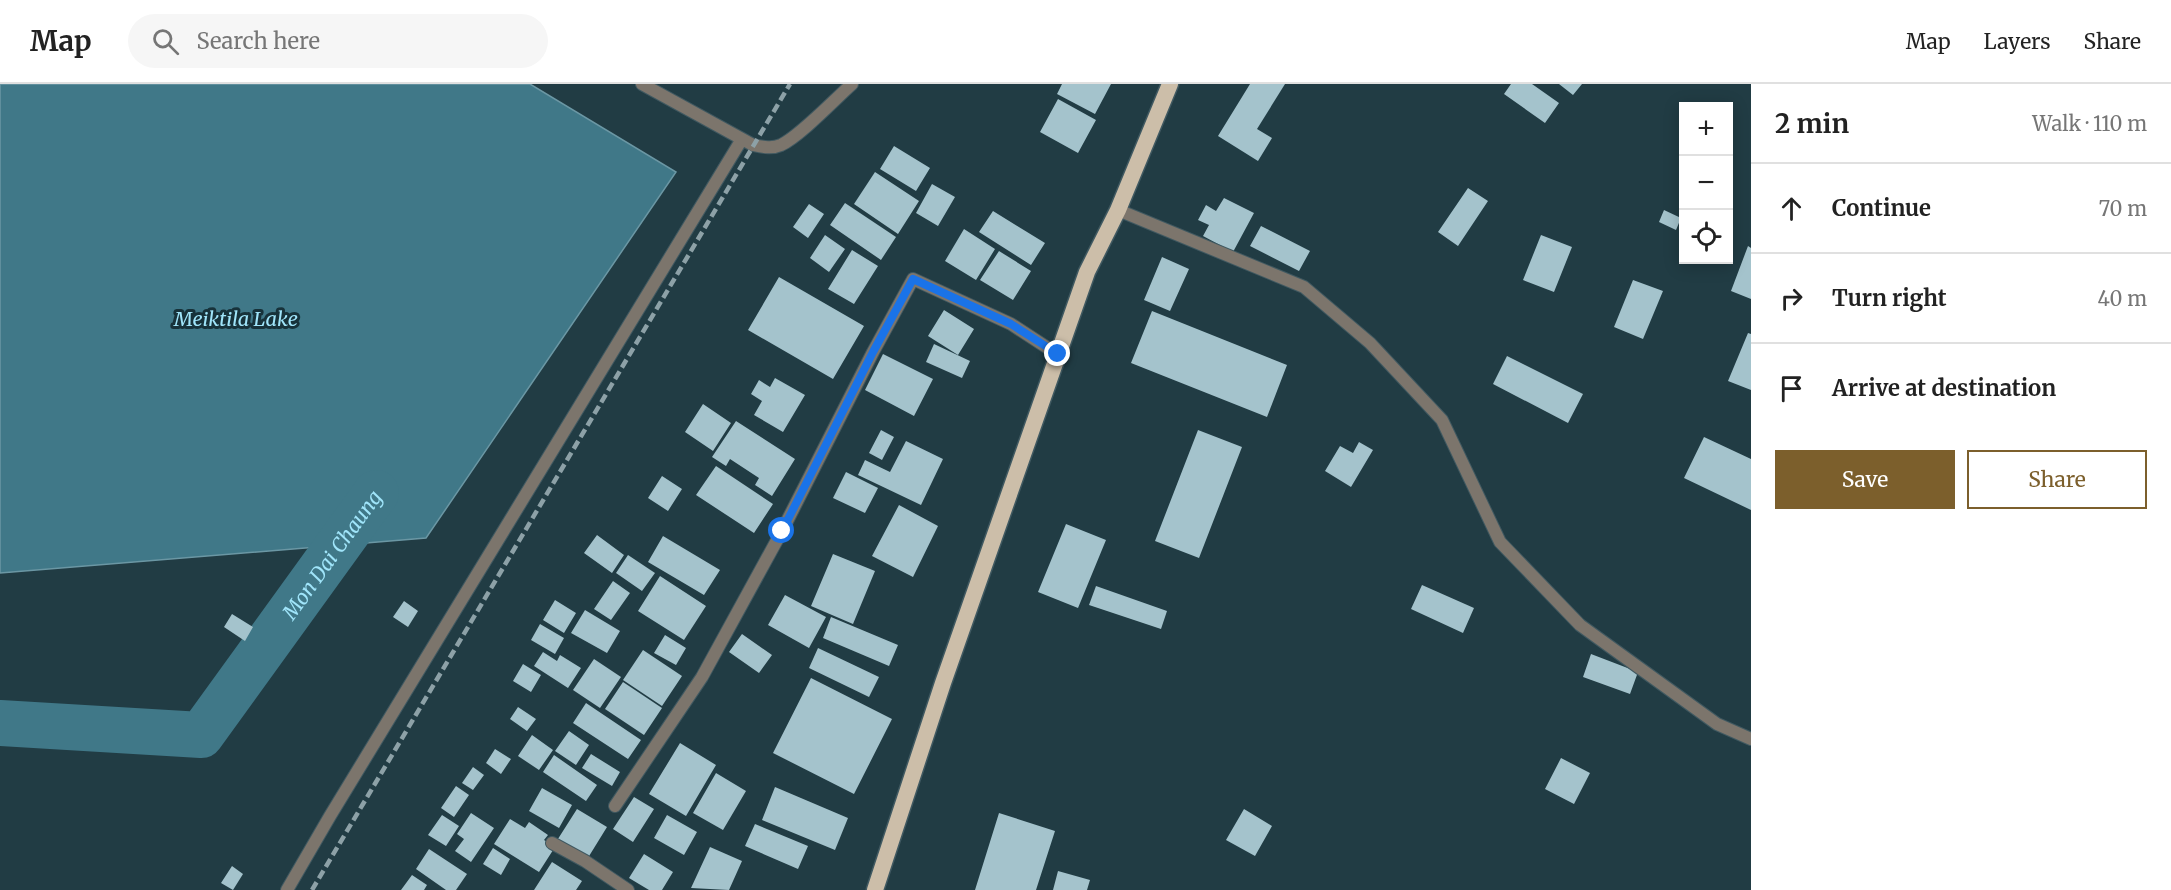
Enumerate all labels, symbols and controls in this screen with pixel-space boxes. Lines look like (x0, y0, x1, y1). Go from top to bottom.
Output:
search box (128, 14, 548, 68)
text: Map (30, 23, 92, 59)
icon: search (149, 25, 182, 58)
text: Search here (197, 27, 320, 55)
text: Map (1906, 28, 1951, 55)
text: Layers (1984, 28, 2051, 55)
text: Share (2084, 28, 2141, 55)
map controls (1679, 102, 1733, 264)
button: + (1679, 102, 1733, 156)
text: 2 min (1775, 107, 1849, 140)
text: Walk · 110 m (2032, 111, 2147, 136)
button: − (1679, 156, 1733, 210)
icon: ahead (1775, 192, 1808, 225)
text: Continue (1832, 194, 1931, 222)
text: 70 m (2099, 196, 2147, 221)
button: locate (1679, 210, 1733, 264)
icon: right (1775, 282, 1808, 315)
text: Turn right (1832, 284, 1946, 312)
text: 40 m (2097, 286, 2147, 311)
water label: Meiktila Lake (173, 306, 298, 331)
route end (1044, 340, 1070, 366)
icon: arrive (1775, 372, 1808, 405)
text: Arrive at destination (1832, 374, 2056, 402)
button: Save (1775, 450, 1955, 509)
button: Share (1967, 450, 2147, 509)
water label: Mon Dai Chaung (276, 485, 386, 625)
route start (768, 517, 794, 543)

